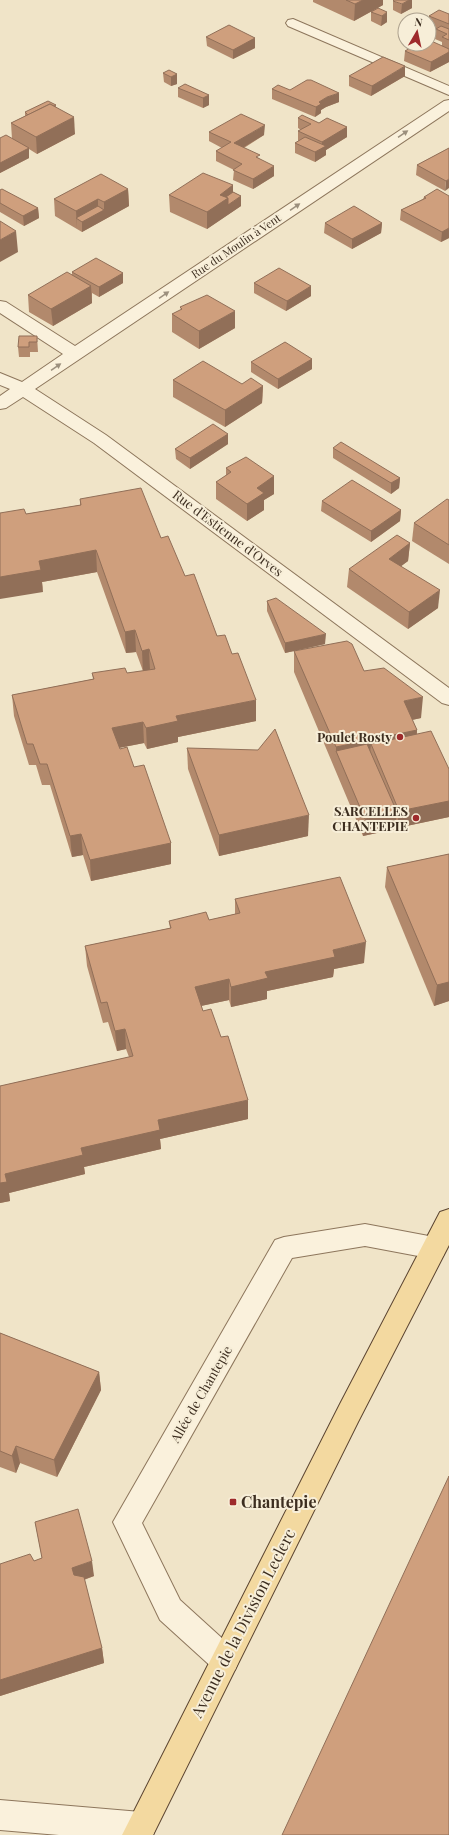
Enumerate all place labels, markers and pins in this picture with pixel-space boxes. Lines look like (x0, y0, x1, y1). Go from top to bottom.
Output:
place label: Poulet Rosty (317, 728, 392, 745)
marker: Poulet Rosty (395, 732, 405, 742)
place label: SARCELLES CHANTEPIE (332, 802, 408, 834)
marker: SARCELLES CHANTEPIE (411, 813, 421, 823)
place label: Chantepie (241, 1491, 316, 1512)
marker: Chantepie (228, 1497, 238, 1507)

